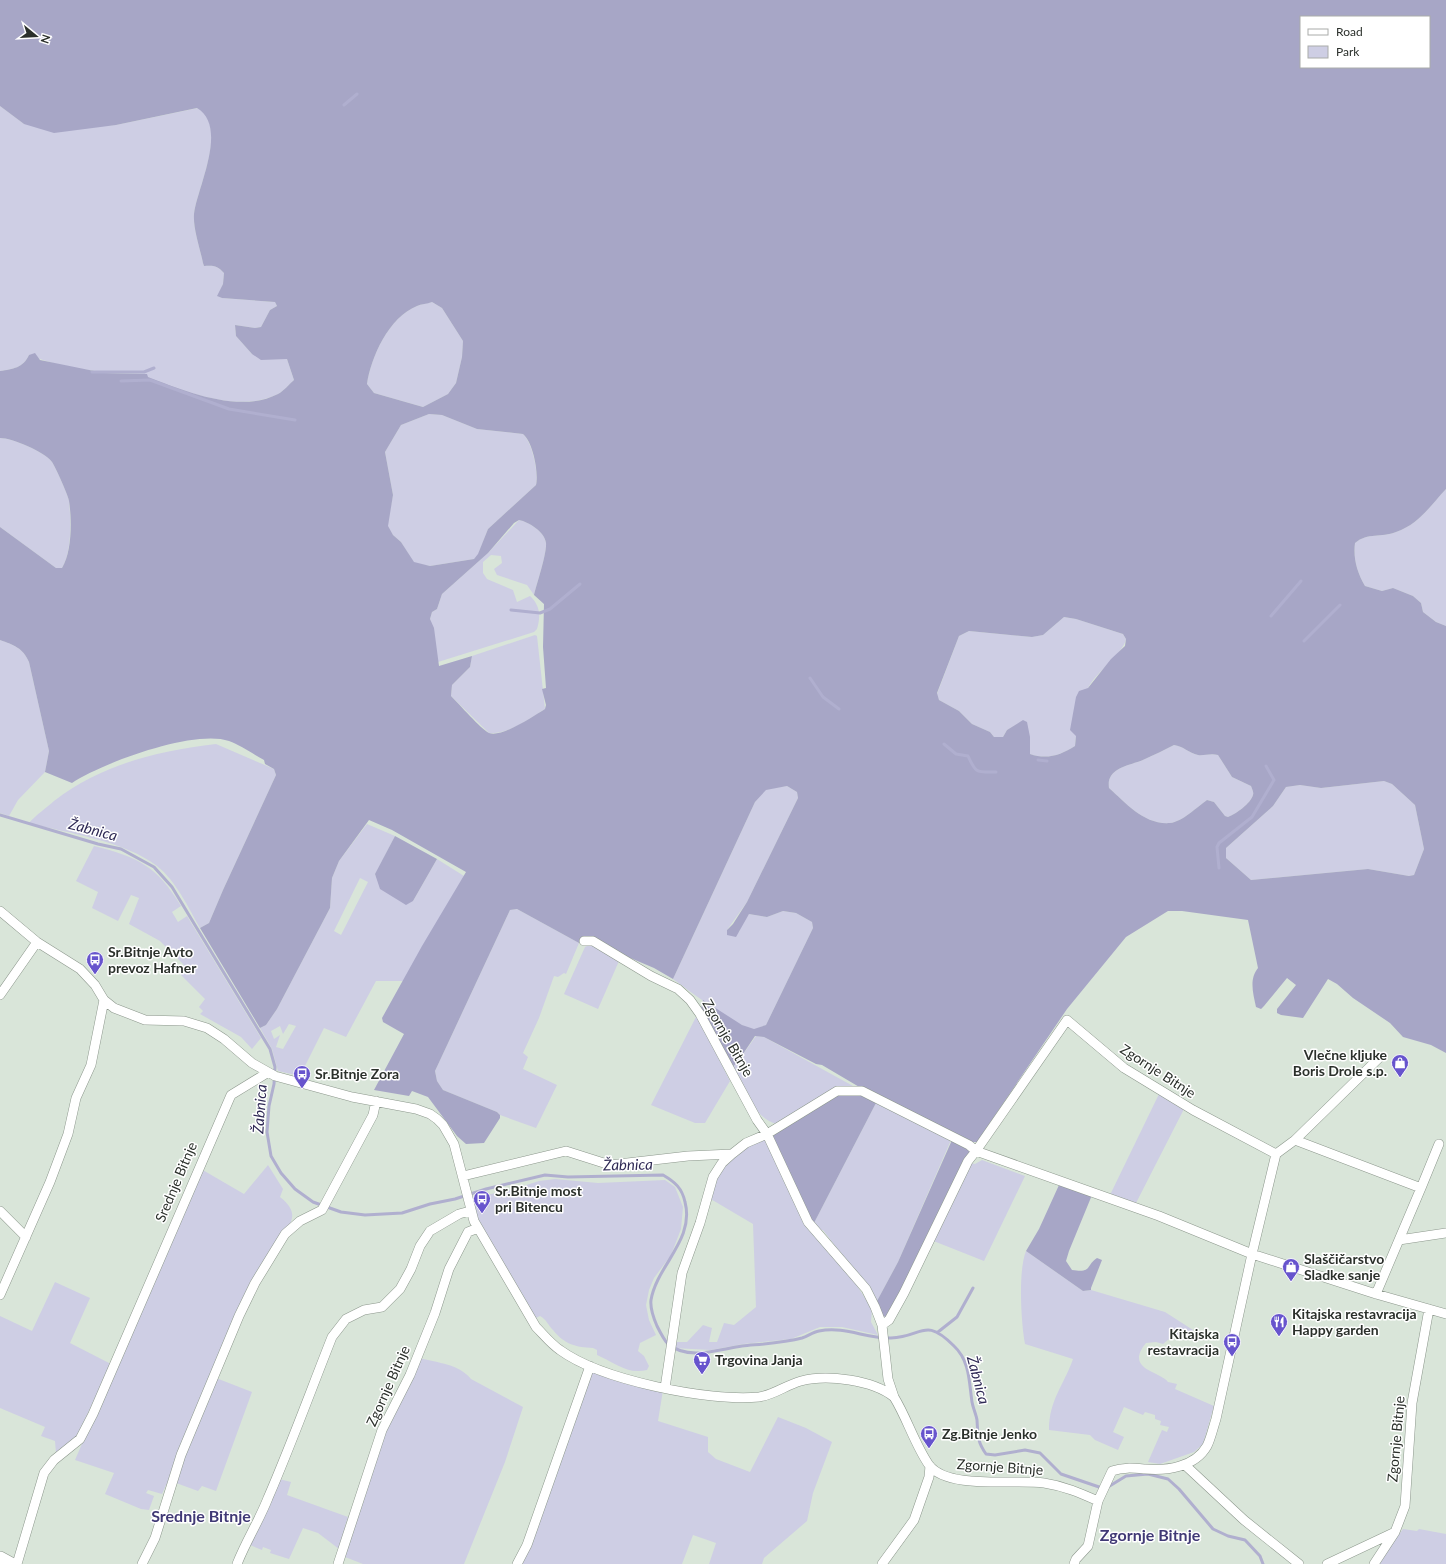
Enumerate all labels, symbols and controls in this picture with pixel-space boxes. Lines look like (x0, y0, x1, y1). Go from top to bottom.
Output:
north arrow (16, 16, 56, 56)
legend (1300, 16, 1430, 68)
text: Road (1336, 24, 1363, 39)
text: N (38, 33, 53, 45)
text: Park (1336, 44, 1360, 59)
water label: Žabnica (66, 814, 120, 844)
place label: Sr.Bitnje Avto prevoz Hafner (108, 943, 197, 976)
bus stop icon: Sr.Bitnje Avto prevoz Hafner (85, 950, 105, 975)
street label: Zgornje Bitnje (699, 996, 757, 1079)
street label: Zgornje Bitnje (1117, 1040, 1199, 1101)
place label: Vlečne kljuke Boris Drole s.p. (1293, 1046, 1388, 1079)
shop icon: Vlečne kljuke Boris Drole s.p. (1390, 1053, 1410, 1078)
bus stop icon: Sr.Bitnje Zora (292, 1064, 312, 1089)
place label: Sr.Bitnje Zora (315, 1065, 399, 1082)
water label: Žabnica (248, 1083, 270, 1135)
street label: Srednje Bitnje (151, 1139, 200, 1224)
water label: Žabnica (602, 1155, 653, 1173)
place label: Sr.Bitnje most pri Bitencu (495, 1182, 583, 1215)
bus stop icon: Sr.Bitnje most pri Bitencu (472, 1189, 492, 1214)
place label: Slaščičarstvo Sladke sanje (1304, 1250, 1384, 1283)
shop icon: Slaščičarstvo Sladke sanje (1281, 1257, 1301, 1282)
place label: Kitajska restavracija Happy garden (1292, 1305, 1417, 1338)
restaurant icon: Kitajska restavracija Happy garden (1269, 1312, 1289, 1337)
place label: Kitajska restavracija (1148, 1325, 1219, 1358)
bus stop icon: Kitajska restavracija (1222, 1332, 1242, 1357)
street label: Zgornje Bitnje (362, 1343, 413, 1429)
supermarket icon: Trgovina Janja (692, 1350, 712, 1375)
place label: Trgovina Janja (715, 1351, 803, 1368)
water label: Žabnica (964, 1353, 994, 1406)
street label: Zgornje Bitnje (1383, 1395, 1408, 1483)
bus stop icon: Zg.Bitnje Jenko (919, 1424, 939, 1449)
place label: Zg.Bitnje Jenko (942, 1425, 1037, 1442)
street label: Zgornje Bitnje (956, 1455, 1044, 1478)
district label: Srednje Bitnje (151, 1506, 251, 1525)
district label: Zgornje Bitnje (1100, 1525, 1201, 1544)

